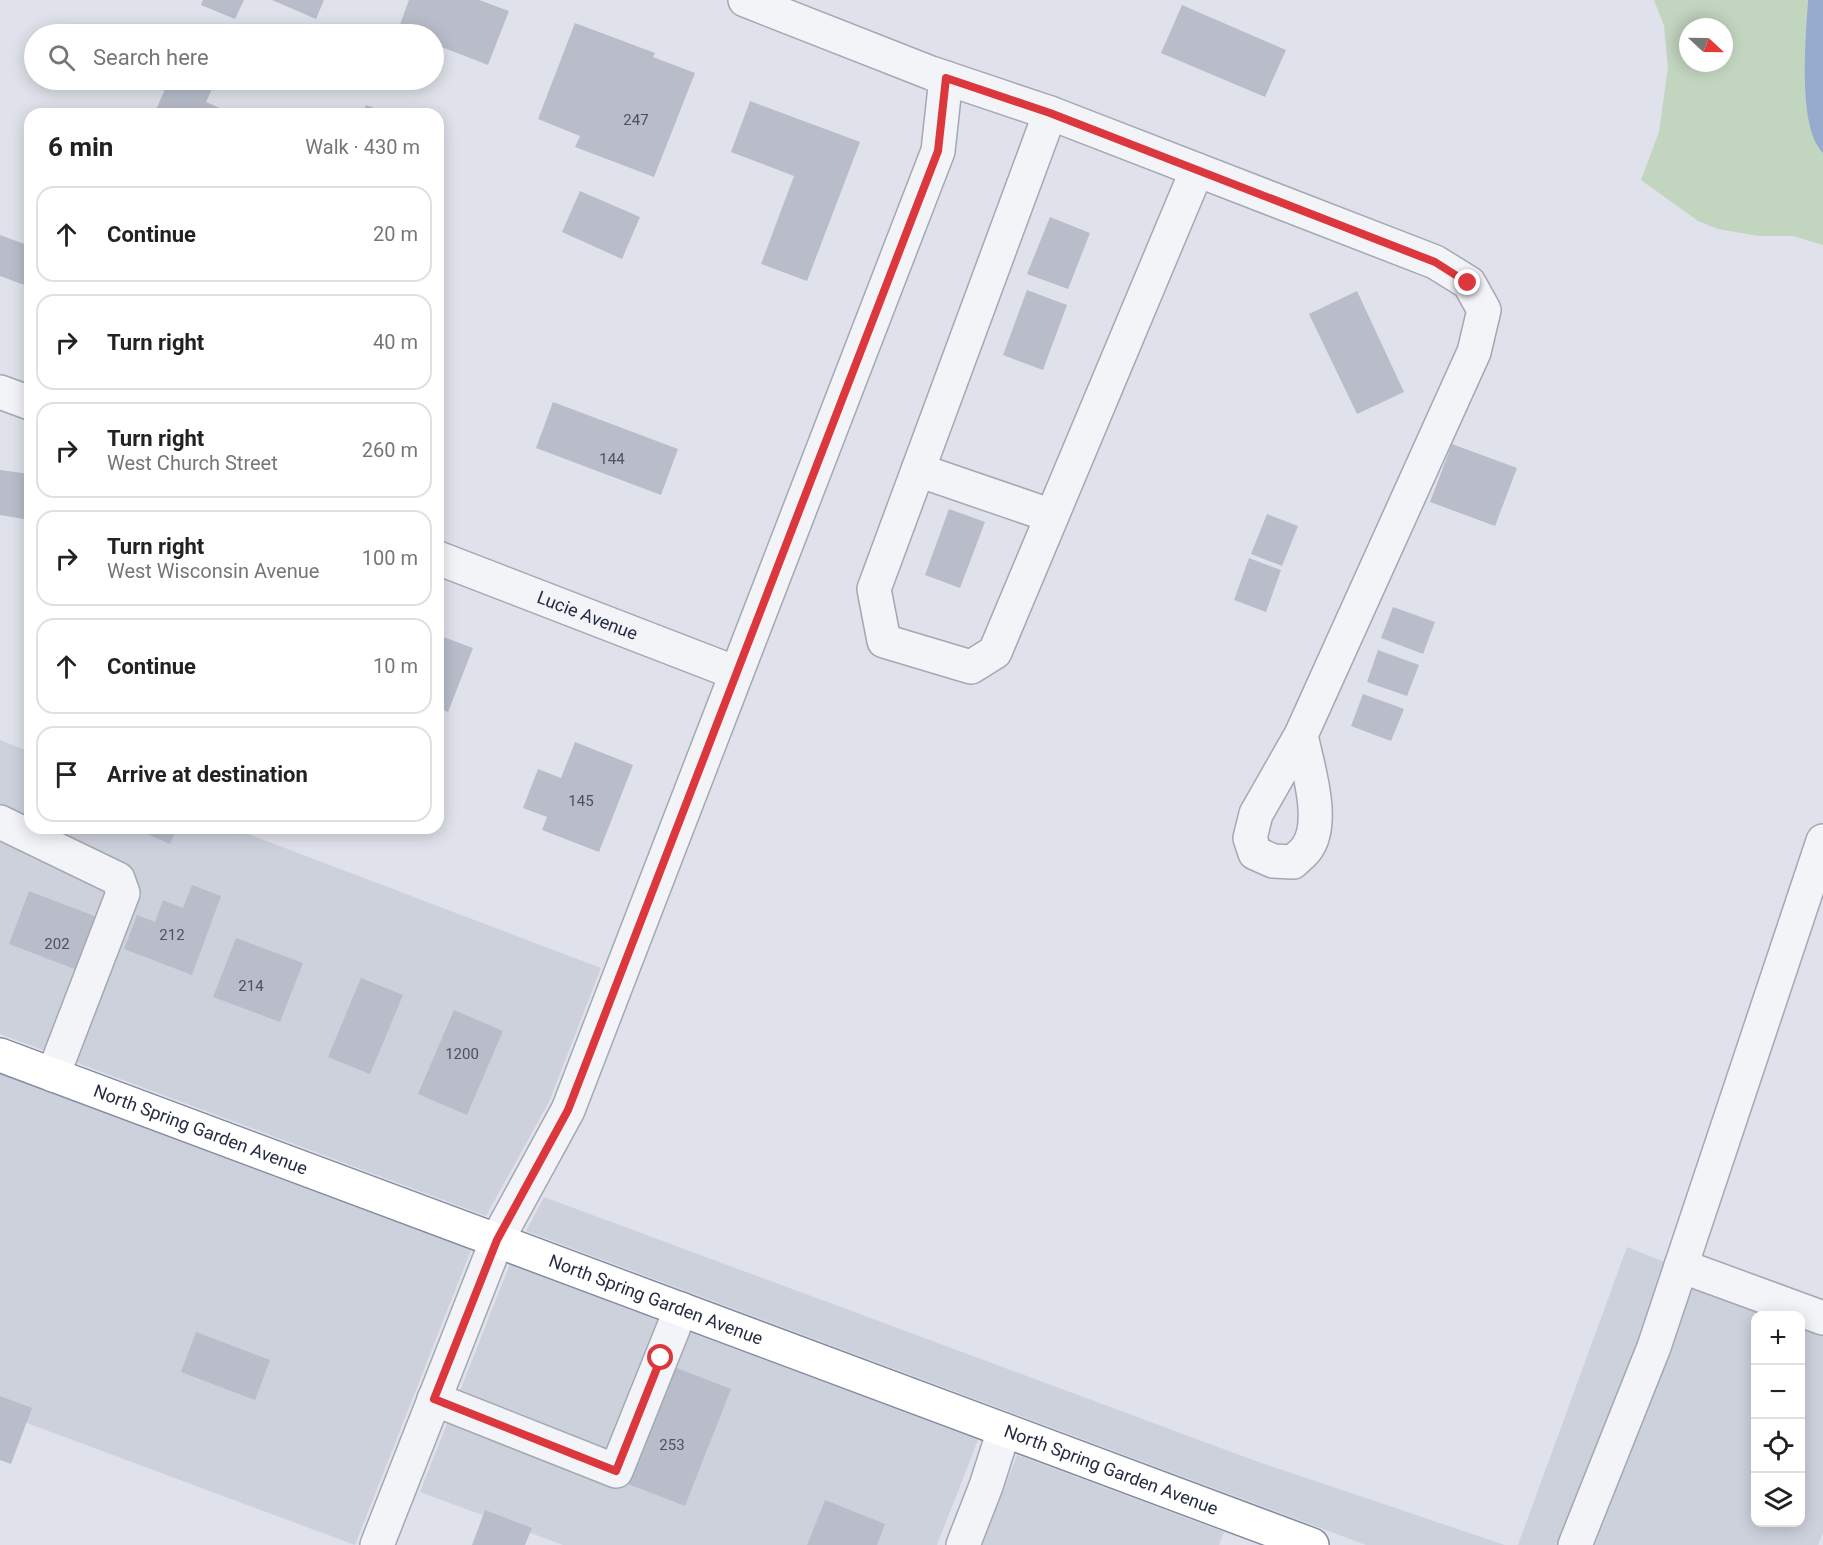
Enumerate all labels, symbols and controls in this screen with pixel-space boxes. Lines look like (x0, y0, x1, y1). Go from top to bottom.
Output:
north arrow (1679, 18, 1733, 72)
search box (24, 24, 444, 90)
icon: search (45, 41, 78, 74)
text: Search here (93, 45, 209, 70)
house number: 247 (623, 111, 649, 129)
text: 6 min (48, 132, 113, 162)
text: Walk · 430 m (305, 135, 420, 159)
icon: ahead (50, 218, 83, 251)
text: Continue (107, 222, 196, 247)
text: 20 m (373, 222, 418, 246)
route end (1454, 269, 1480, 295)
icon: right (50, 326, 83, 359)
text: Turn right (107, 330, 204, 355)
text: 40 m (373, 330, 418, 354)
text: Turn right (107, 426, 204, 451)
icon: right (50, 434, 83, 467)
text: 260 m (362, 438, 418, 462)
house number: 144 (599, 450, 625, 468)
text: West Church Street (107, 451, 278, 475)
text: Turn right (107, 534, 204, 559)
icon: right (50, 542, 83, 575)
text: 100 m (362, 546, 418, 570)
text: West Wisconsin Avenue (107, 559, 319, 583)
street label: Lucie Avenue (534, 586, 641, 644)
icon: ahead (50, 650, 83, 683)
text: Continue (107, 654, 196, 679)
text: 10 m (373, 654, 418, 678)
icon: arrive (50, 758, 83, 791)
text: Arrive at destination (107, 762, 308, 787)
house number: 145 (568, 792, 594, 810)
house number: 212 (159, 926, 185, 944)
house number: 202 (44, 935, 70, 953)
house number: 214 (238, 977, 264, 995)
house number: 1200 (445, 1045, 479, 1063)
street label: North Spring Garden Avenue (91, 1080, 311, 1179)
street label: North Spring Garden Avenue (546, 1250, 766, 1349)
map controls (1751, 1311, 1805, 1527)
button: + (1751, 1311, 1805, 1365)
route start (647, 1344, 673, 1370)
button: − (1751, 1365, 1805, 1419)
button: locate (1751, 1419, 1805, 1473)
street label: North Spring Garden Avenue (1001, 1420, 1221, 1519)
house number: 253 (659, 1436, 685, 1454)
button: layers (1751, 1473, 1805, 1527)

